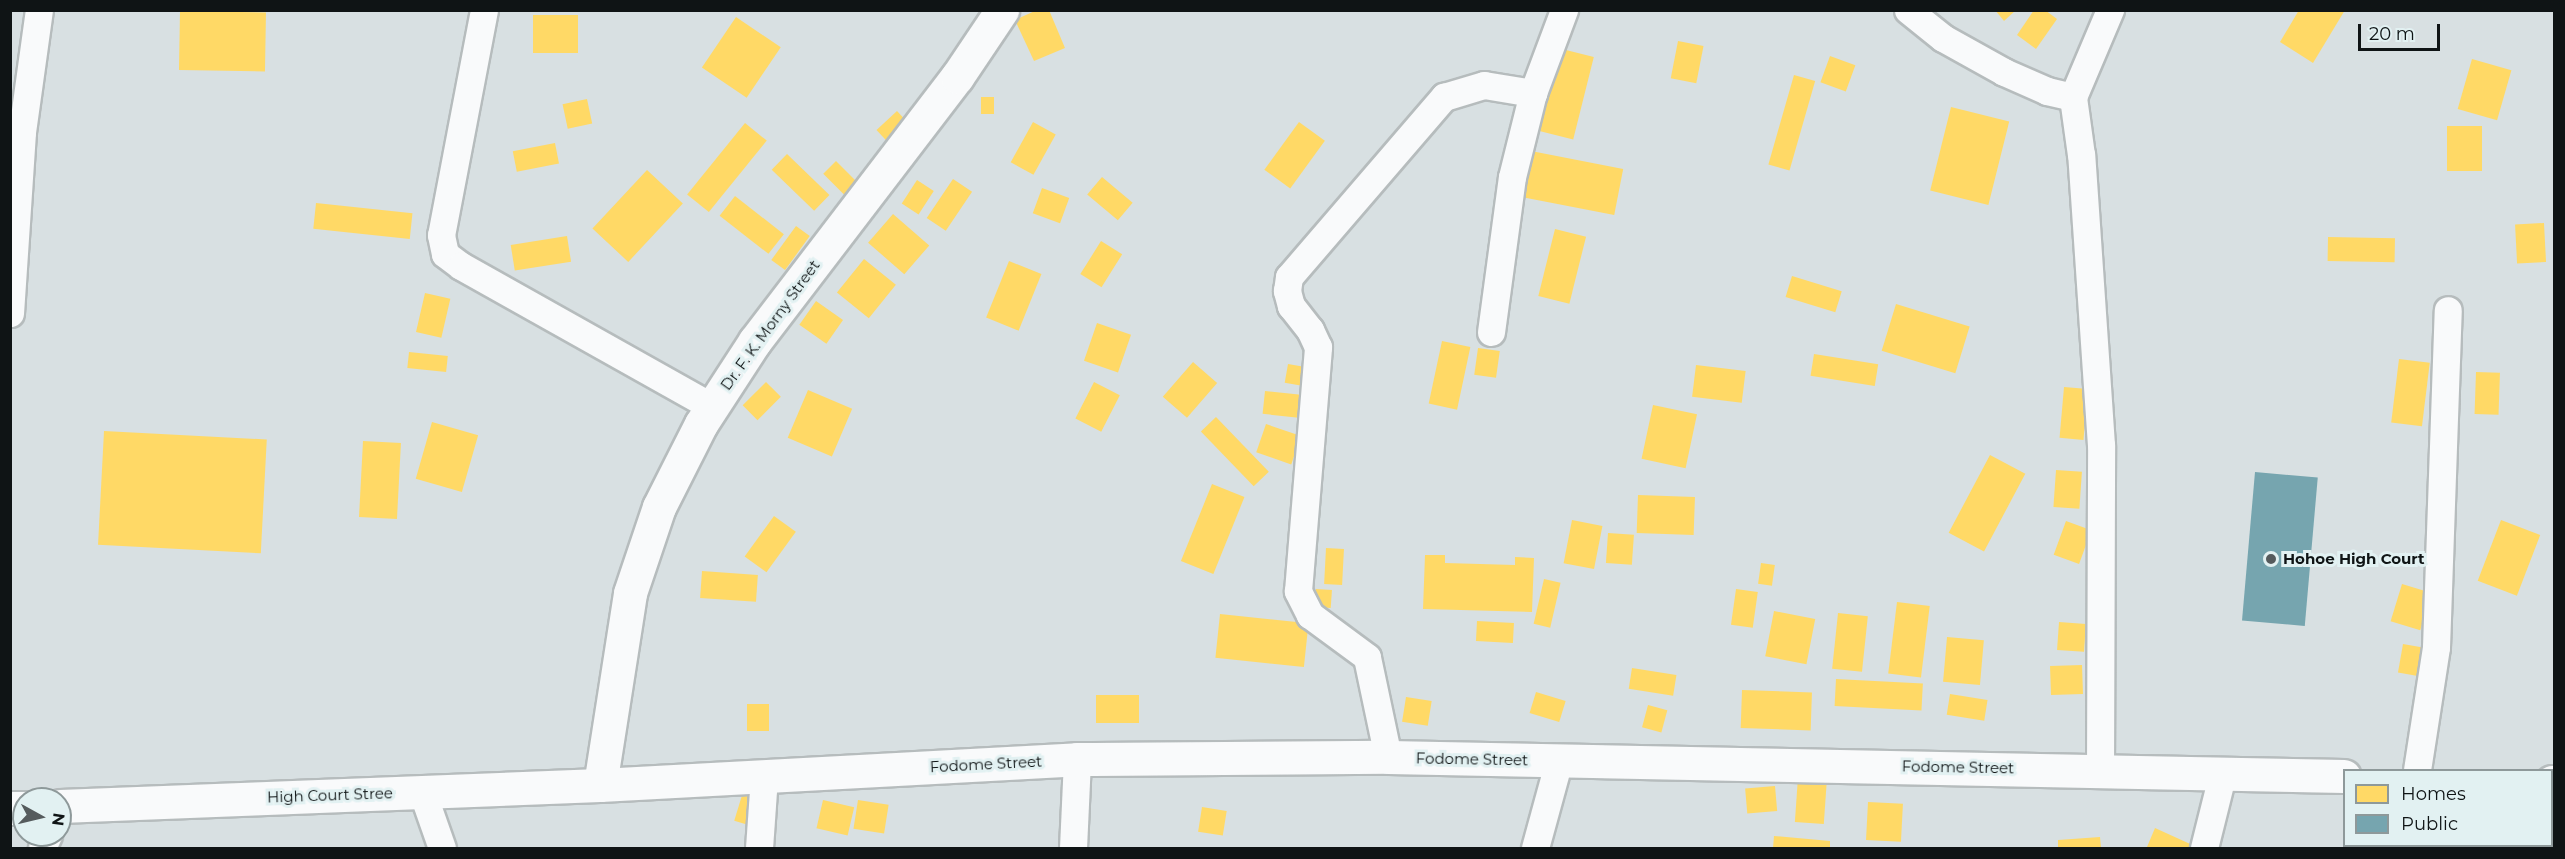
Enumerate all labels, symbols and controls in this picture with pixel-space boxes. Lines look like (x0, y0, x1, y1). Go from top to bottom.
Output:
scale bar (2361, 12, 2444, 50)
text: 20 m (2369, 23, 2415, 45)
street label: Dr. F. K. Morny Street (717, 256, 823, 394)
place label: Hohoe High Court (2283, 550, 2425, 568)
marker: Hohoe High Court (2264, 552, 2278, 566)
street label: Fodome Street (1416, 749, 1528, 769)
street label: Fodome Street (929, 752, 1043, 776)
street label: Fodome Street (1902, 757, 2014, 777)
legend (2343, 769, 2553, 847)
text: Homes (2401, 783, 2466, 805)
street label: High Court Stree (267, 784, 393, 806)
north arrow (12, 787, 72, 847)
text: N (48, 812, 69, 827)
text: Public (2401, 813, 2458, 835)

